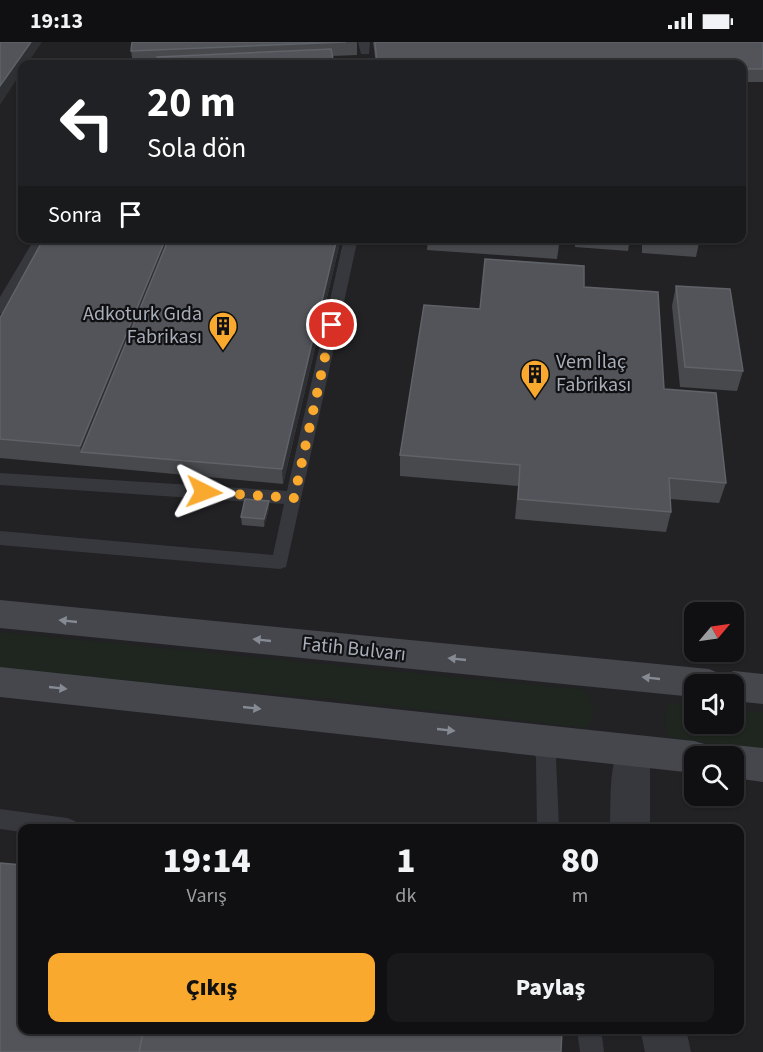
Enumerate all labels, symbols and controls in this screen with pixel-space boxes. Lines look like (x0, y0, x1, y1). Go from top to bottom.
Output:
text: 19:13 (30, 5, 83, 37)
text: 20 m (147, 73, 236, 133)
icon: left (48, 84, 126, 162)
text: Sola dön (147, 129, 246, 168)
icon: arrive (114, 198, 147, 231)
text: Sonra (48, 199, 102, 231)
pin (306, 299, 357, 350)
place label: Adkoturk Gıda Fabrikası (83, 300, 202, 351)
icon: arrive (315, 308, 348, 341)
building icon: Adkoturk Gıda Fabrikası (207, 310, 239, 352)
place label: Vem İlaç Fabrikası (556, 348, 631, 399)
building icon: Vem İlaç Fabrikası (519, 358, 551, 400)
position arrow (172, 460, 236, 524)
north arrow (684, 602, 744, 662)
map controls (684, 602, 744, 806)
one-way arrow (59, 616, 78, 626)
street label: Fatih Bulvarı (301, 630, 407, 668)
one-way arrow (253, 635, 272, 645)
one-way arrow (447, 654, 466, 664)
one-way arrow (641, 673, 660, 683)
button: sound (684, 674, 744, 734)
one-way arrow (49, 683, 68, 693)
one-way arrow (243, 704, 262, 713)
one-way arrow (436, 725, 455, 735)
button: search (684, 746, 744, 806)
text: 19:14 (163, 835, 251, 886)
text: 1 (396, 835, 415, 886)
text: 80 (561, 835, 599, 886)
text: Varış (187, 882, 227, 910)
text: dk (395, 882, 416, 910)
text: m (572, 882, 588, 910)
button: Çıkış (48, 953, 375, 1022)
button: Paylaş (387, 953, 714, 1022)

